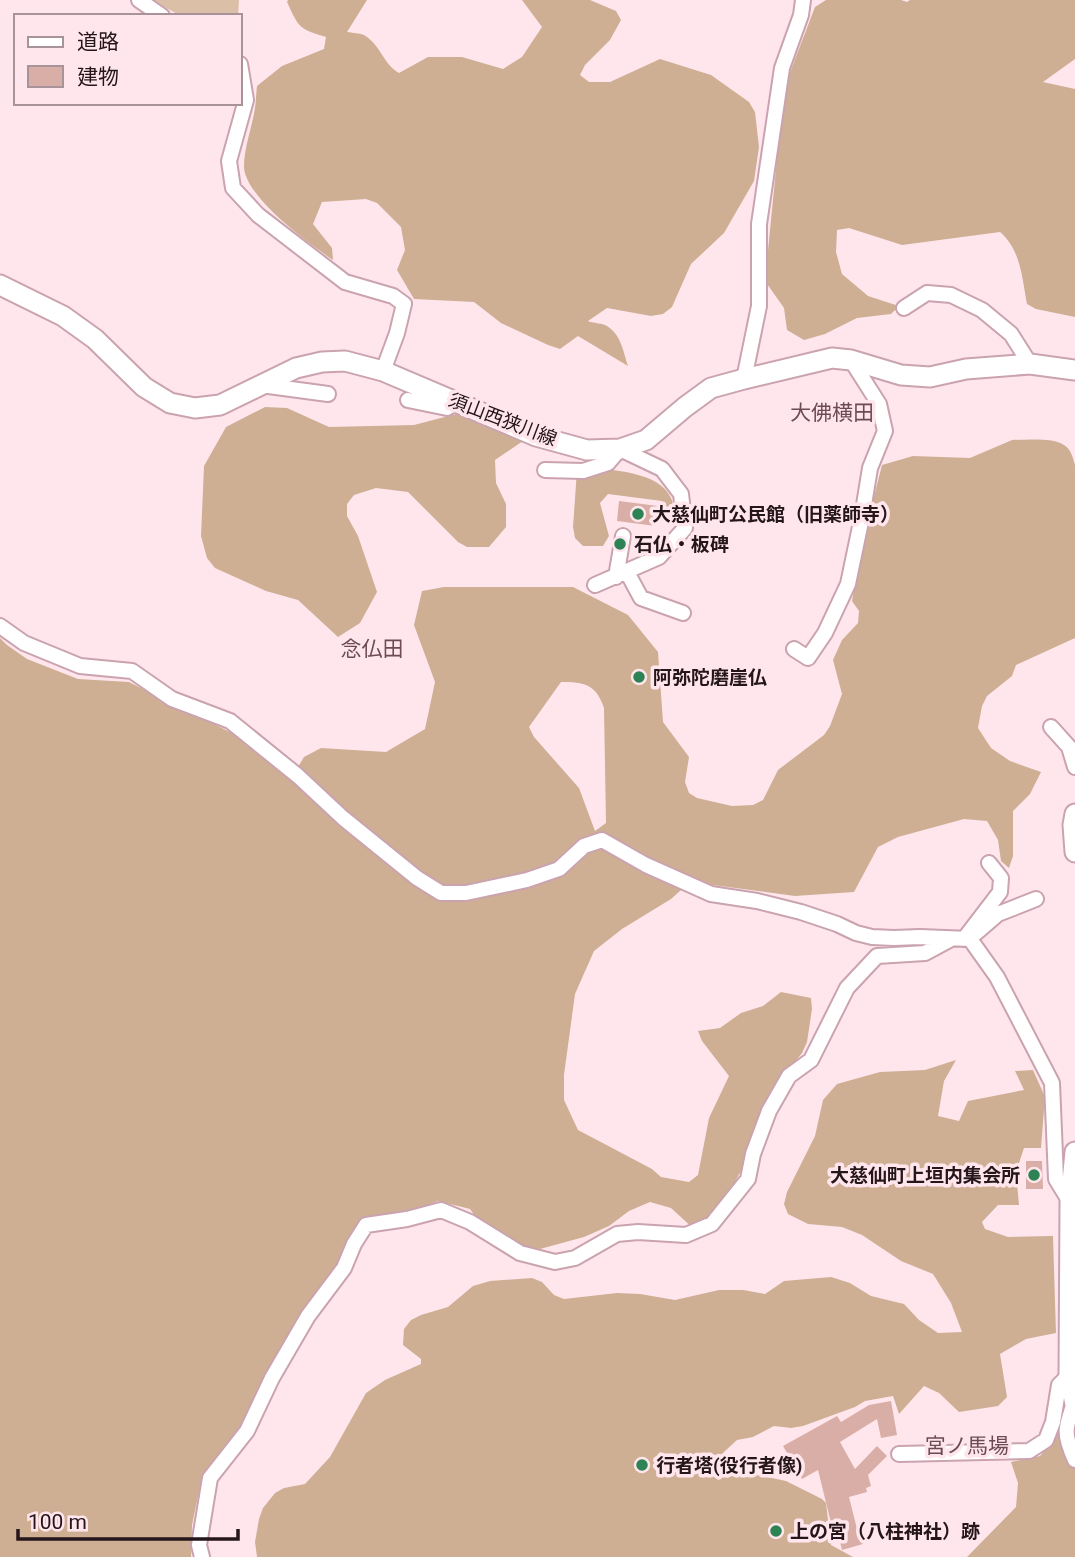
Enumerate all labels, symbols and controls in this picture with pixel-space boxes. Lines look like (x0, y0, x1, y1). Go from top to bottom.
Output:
legend (14, 14, 242, 105)
text: 道路 (77, 30, 119, 54)
text: 建物 (77, 65, 119, 89)
street label: 須山西狭川線 (445, 388, 560, 451)
district label: 大佛横田 (790, 401, 874, 425)
place label: 大慈仙町公民館（旧薬師寺） (652, 503, 899, 526)
marker: 大慈仙町公民館（旧薬師寺） (630, 506, 646, 522)
place label: 石仏・板碑 (634, 533, 729, 556)
marker: 石仏・板碑 (612, 536, 628, 552)
district label: 念仏田 (341, 637, 404, 661)
place label: 阿弥陀磨崖仏 (653, 666, 767, 689)
marker: 阿弥陀磨崖仏 (631, 669, 647, 685)
place label: 大慈仙町上垣内集会所 (830, 1164, 1020, 1187)
marker: 大慈仙町上垣内集会所 (1026, 1167, 1042, 1183)
district label: 宮ノ馬場 (925, 1434, 1009, 1458)
place label: 行者塔(役行者像) (656, 1454, 802, 1477)
marker: 行者塔(役行者像) (634, 1457, 650, 1473)
scale bar (18, 1498, 238, 1542)
text: 100 m (28, 1510, 87, 1534)
place label: 上の宮（八柱神社）跡 (790, 1520, 980, 1543)
marker: 上の宮（八柱神社）跡 (768, 1523, 784, 1539)

